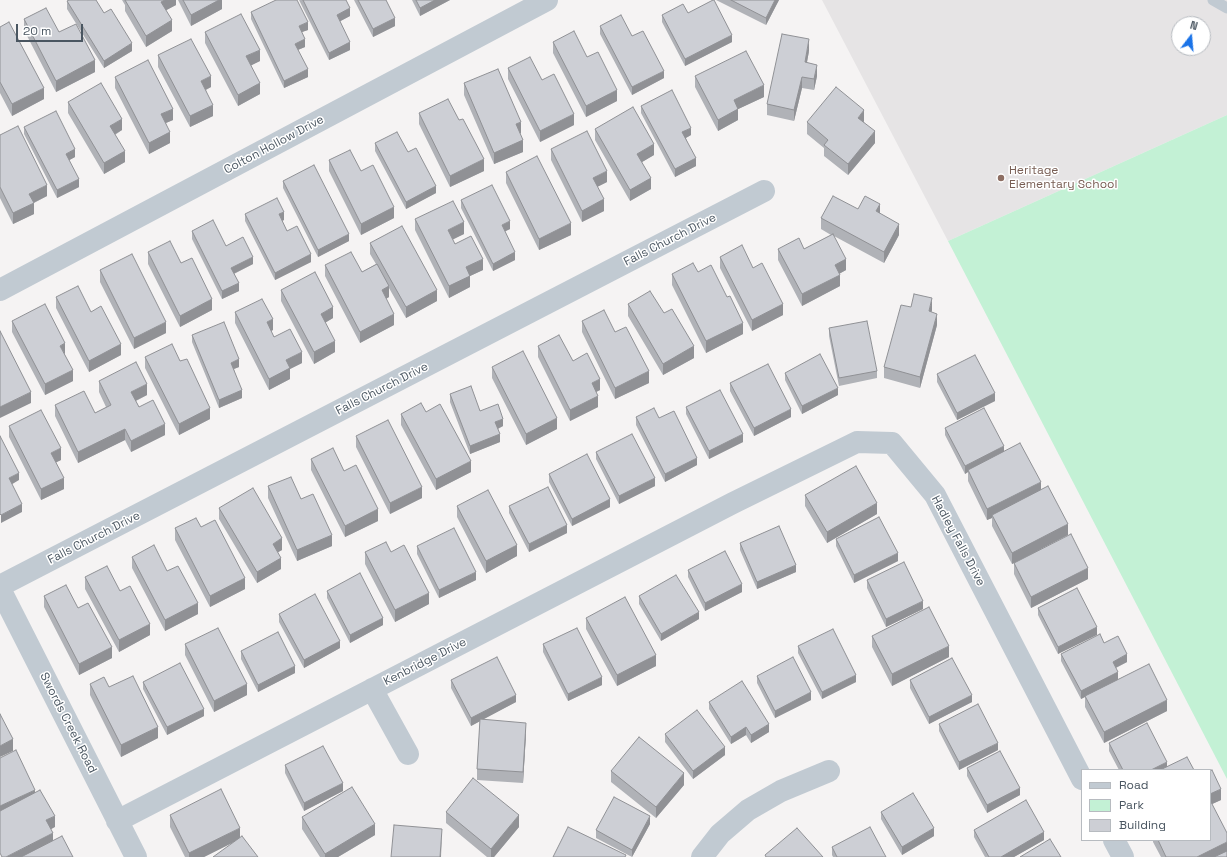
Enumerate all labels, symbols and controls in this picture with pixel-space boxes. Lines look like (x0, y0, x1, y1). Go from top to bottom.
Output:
scale bar (18, 16, 85, 42)
north arrow (1171, 16, 1211, 56)
text: N (1189, 18, 1200, 33)
text: 20 m (23, 23, 51, 39)
street label: Colton Hollow Drive (222, 113, 326, 177)
place label: Heritage Elementary School (1009, 164, 1117, 192)
marker: Heritage Elementary School (996, 173, 1006, 183)
street label: Falls Church Drive (621, 211, 719, 269)
street label: Falls Church Drive (333, 360, 431, 418)
street label: Hadley Falls Drive (928, 493, 988, 589)
street label: Falls Church Drive (45, 509, 143, 567)
street label: Kenbridge Drive (381, 635, 469, 689)
street label: Swords Creek Road (36, 670, 100, 776)
legend (1081, 769, 1211, 841)
text: Road (1119, 777, 1148, 793)
text: Park (1119, 797, 1144, 813)
text: Building (1119, 817, 1166, 833)

